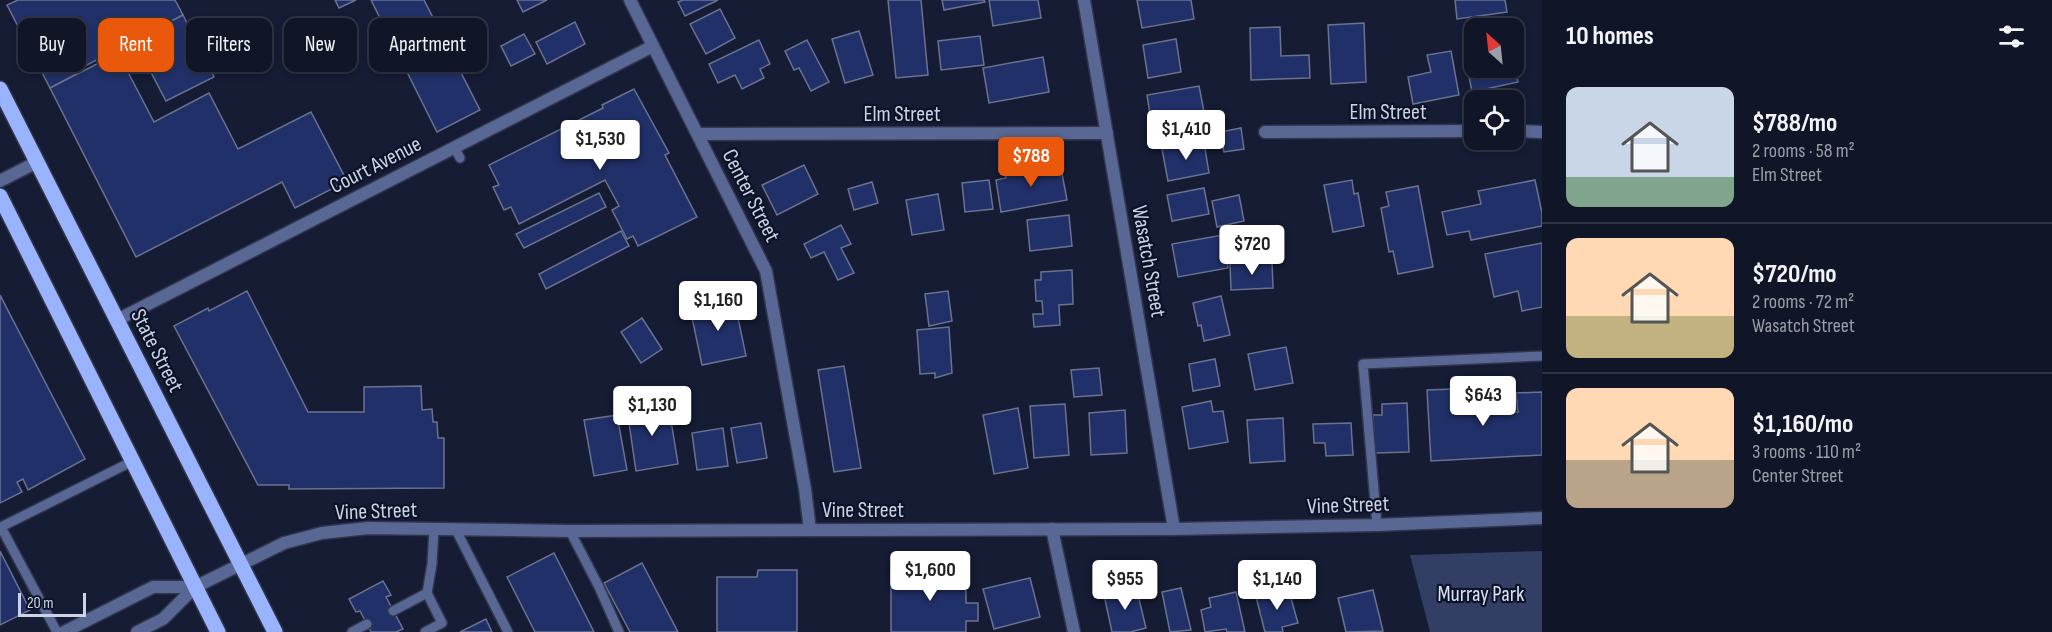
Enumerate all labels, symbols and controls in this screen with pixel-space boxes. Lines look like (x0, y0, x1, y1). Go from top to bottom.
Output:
chip: Buy (18, 18, 86, 72)
chip: Rent (98, 18, 174, 72)
chip: Filters (186, 18, 272, 72)
chip: New (284, 18, 357, 72)
chip: Apartment (369, 18, 487, 72)
north arrow (1464, 18, 1524, 78)
map controls (1464, 18, 1524, 150)
icon: filters (1995, 20, 2028, 53)
text: 10 homes (1566, 21, 1654, 52)
button: locate (1464, 90, 1524, 150)
street label: Elm Street (1349, 99, 1427, 126)
street label: Elm Street (863, 101, 941, 128)
text: $788/mo (1752, 108, 1837, 139)
pin: $1,410 (1137, 110, 1235, 161)
icon: home (1614, 111, 1686, 183)
text: $1,410 (1161, 117, 1211, 141)
pin: $1,530 (551, 120, 649, 171)
text: $1,530 (575, 127, 625, 151)
street label: Court Avenue (325, 131, 426, 200)
pin: $788 (995, 137, 1067, 188)
text: 2 rooms · 58 m² (1752, 139, 1855, 163)
text: $788 (1012, 144, 1050, 168)
street label: Center Street (716, 145, 786, 247)
text: Elm Street (1752, 163, 1822, 187)
street label: Wasatch Street (1125, 203, 1172, 320)
pin: $720 (1216, 225, 1288, 276)
text: $720 (1233, 232, 1271, 256)
text: $720/mo (1752, 259, 1837, 290)
icon: home (1614, 262, 1686, 334)
pin: $1,160 (669, 281, 767, 332)
text: $1,160 (693, 288, 743, 312)
text: 2 rooms · 72 m² (1752, 290, 1854, 314)
street label: State Street (124, 305, 189, 397)
text: Wasatch Street (1752, 314, 1855, 338)
pin: $643 (1447, 376, 1519, 427)
text: $643 (1464, 383, 1502, 407)
pin: $1,130 (603, 386, 701, 437)
text: $1,130 (627, 393, 677, 417)
text: $1,160/mo (1752, 409, 1853, 440)
icon: home (1614, 412, 1686, 484)
text: 3 rooms · 110 m² (1752, 440, 1861, 464)
text: Center Street (1752, 464, 1843, 488)
street label: Vine Street (1307, 491, 1390, 520)
street label: Vine Street (335, 497, 418, 526)
street label: Vine Street (822, 497, 904, 524)
pin: $1,600 (881, 551, 979, 602)
text: $1,600 (904, 558, 956, 582)
pin: $955 (1089, 560, 1161, 611)
pin: $1,140 (1228, 560, 1326, 611)
text: $955 (1106, 567, 1144, 591)
text: $1,140 (1252, 567, 1302, 591)
park label: Murray Park (1437, 581, 1525, 608)
scale bar (18, 590, 86, 618)
text: 20 m (27, 594, 54, 613)

